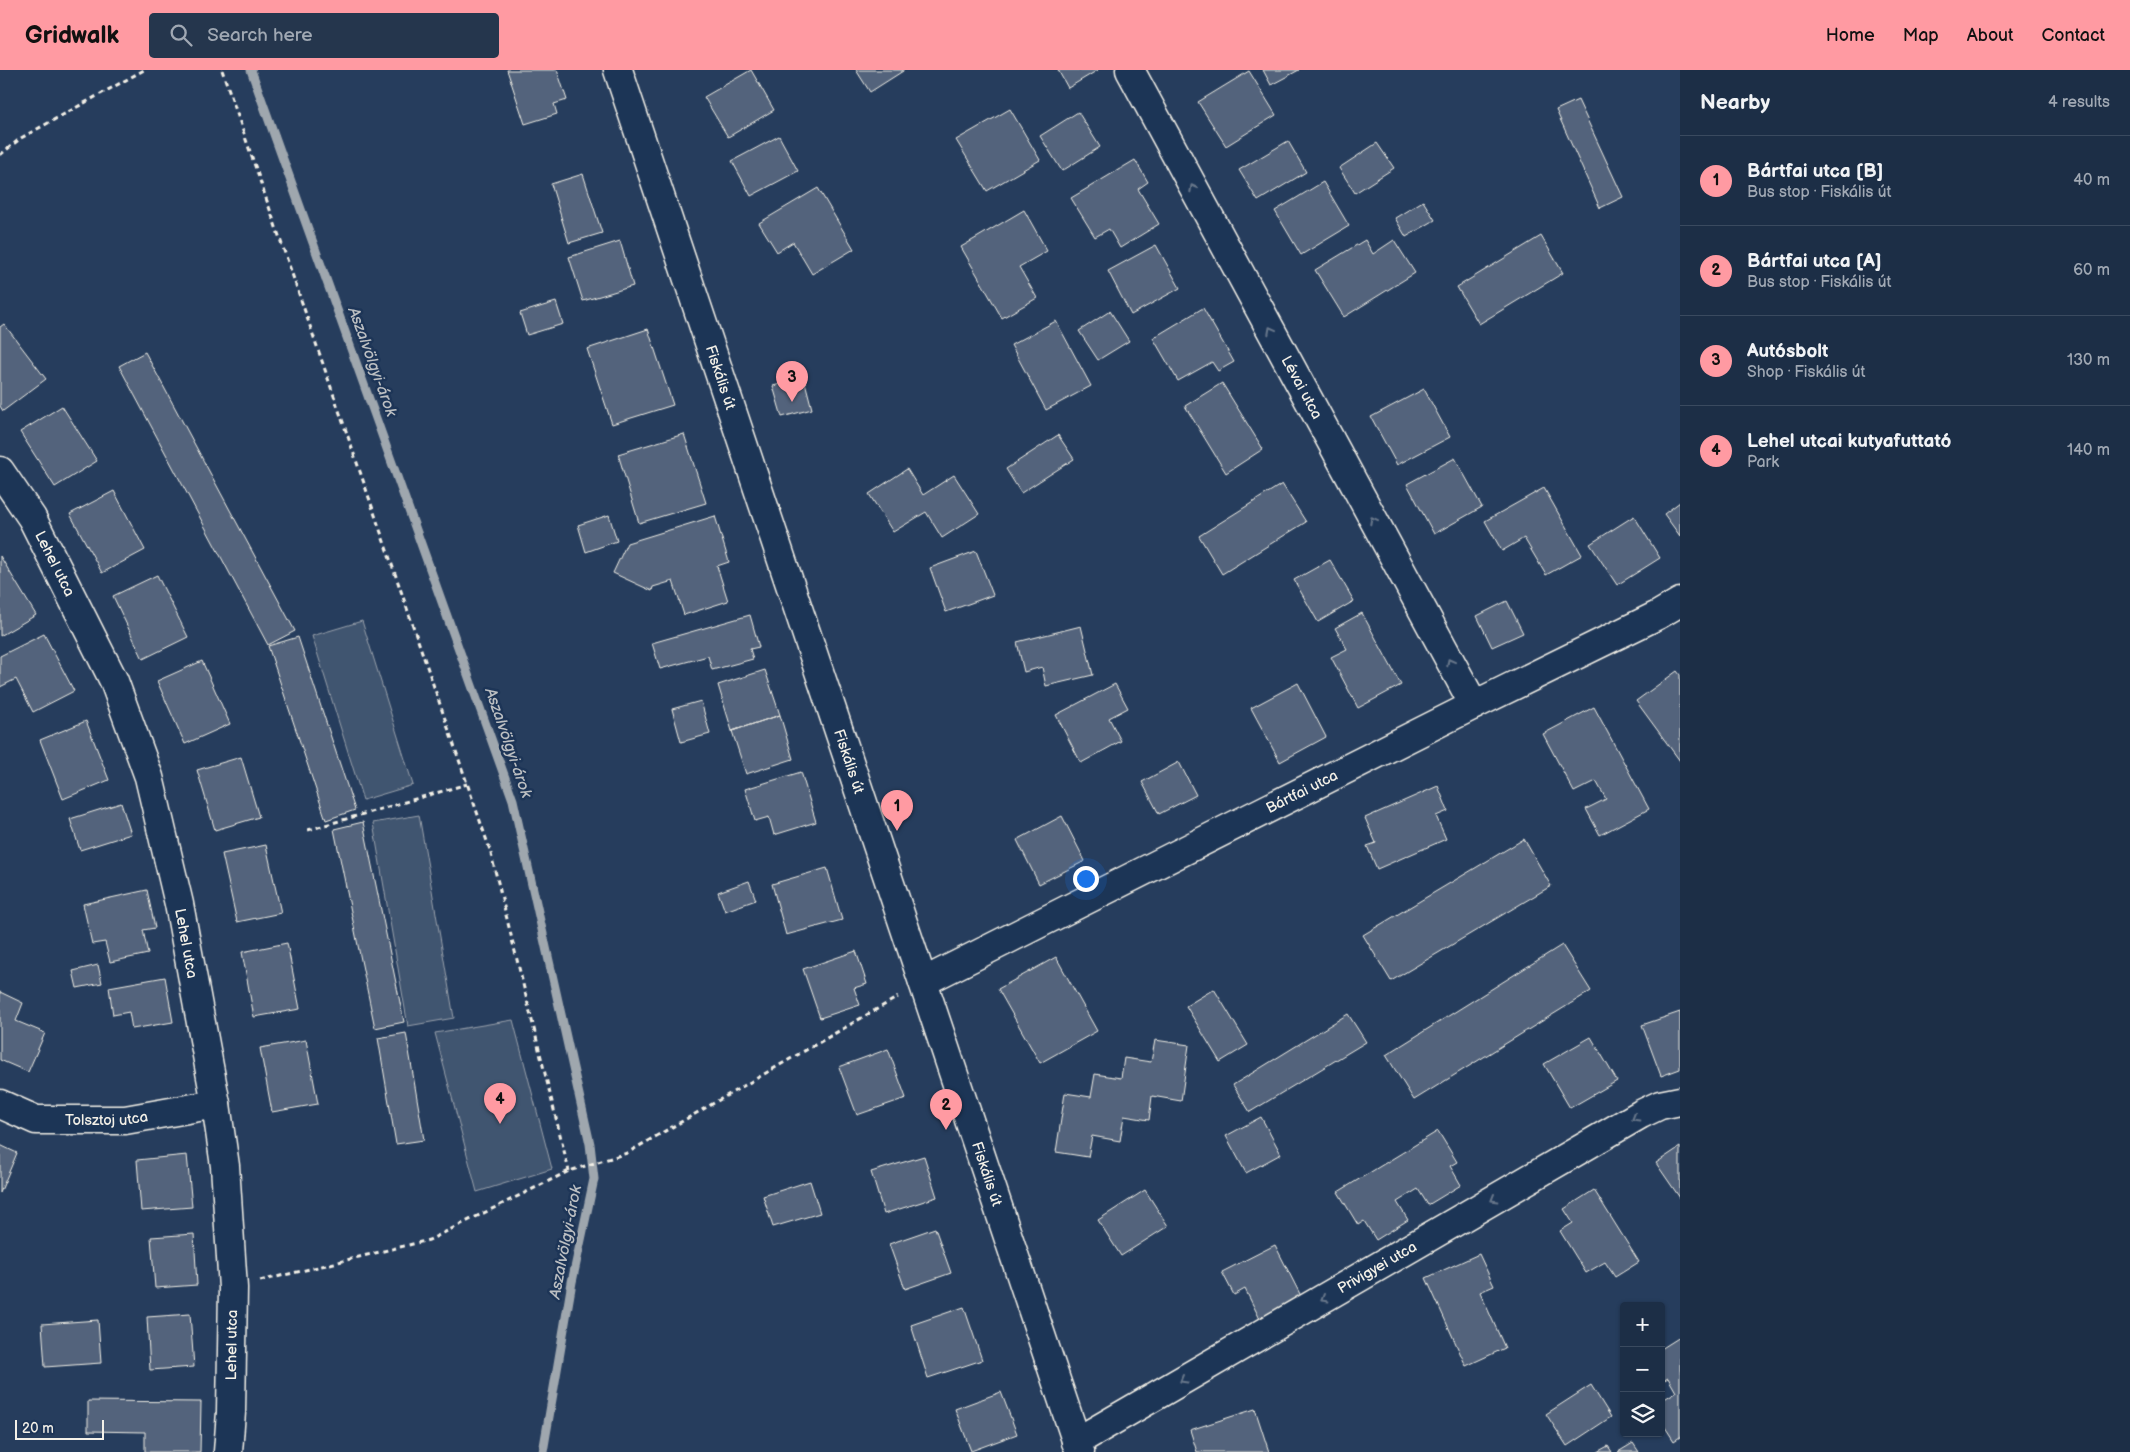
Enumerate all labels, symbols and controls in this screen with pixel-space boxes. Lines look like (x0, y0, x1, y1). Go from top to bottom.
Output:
search box (149, 13, 499, 58)
text: Gridwalk (25, 21, 119, 50)
icon: search (167, 21, 195, 49)
text: Search here (207, 24, 312, 47)
text: Home (1826, 25, 1875, 46)
text: Map (1903, 25, 1939, 46)
text: About (1967, 25, 2014, 46)
text: Contact (2042, 25, 2105, 46)
text: Nearby (1700, 90, 1770, 115)
text: 4 results (2048, 93, 2110, 112)
text: Bártfai utca [B] (1747, 160, 1883, 183)
text: 1 (1713, 171, 1719, 190)
text: 40 m (2073, 171, 2110, 190)
text: Bus stop · Fiskális út (1747, 183, 1891, 202)
one-way arrow (1190, 184, 1200, 193)
text: Bártfai utca [A] (1747, 250, 1881, 273)
text: 2 (1711, 261, 1721, 280)
text: 60 m (2073, 261, 2110, 280)
text: Bus stop · Fiskális út (1747, 273, 1891, 292)
water label: Aszalvölgyi-árok (343, 304, 401, 420)
one-way arrow (1267, 327, 1277, 336)
text: Autósbolt (1747, 340, 1828, 363)
street label: Fiskális út (701, 343, 740, 412)
text: 3 (1711, 351, 1721, 370)
text: 130 m (2067, 351, 2110, 370)
street label: Lévai utca (1277, 352, 1327, 422)
pin: 3 (776, 361, 808, 402)
text: Shop · Fiskális út (1747, 363, 1865, 382)
text: Lehel utcai kutyafuttató (1747, 430, 1951, 453)
text: 4 (1711, 441, 1721, 460)
text: 140 m (2067, 441, 2110, 460)
text: Park (1747, 453, 1779, 472)
one-way arrow (1369, 516, 1379, 525)
street label: Lehel utca (31, 528, 79, 600)
one-way arrow (1447, 659, 1457, 668)
water label: Aszalvölgyi-árok (480, 685, 536, 802)
street label: Fiskális út (830, 727, 869, 796)
street label: Bártfai utca (1263, 766, 1341, 818)
pin: 1 (881, 790, 913, 831)
your location (1073, 866, 1099, 892)
street label: Lehel utca (171, 907, 202, 980)
pin: 4 (484, 1083, 516, 1124)
pin: 2 (930, 1089, 962, 1130)
street label: Tolsztoj utca (65, 1107, 149, 1130)
one-way arrow (1631, 1112, 1640, 1122)
street label: Fiskális út (967, 1139, 1007, 1209)
water label: Aszalvölgyi-árok (545, 1183, 587, 1301)
one-way arrow (1491, 1193, 1500, 1203)
street label: Privigyei utca (1334, 1237, 1420, 1298)
one-way arrow (1320, 1292, 1329, 1302)
map controls (1620, 1302, 1665, 1437)
button: + (1620, 1302, 1665, 1347)
street label: Lehel utca (222, 1310, 242, 1380)
button: − (1620, 1347, 1665, 1392)
one-way arrow (1179, 1374, 1188, 1384)
button: layers (1620, 1392, 1665, 1437)
scale bar (15, 1417, 104, 1440)
text: 20 m (22, 1420, 54, 1437)

